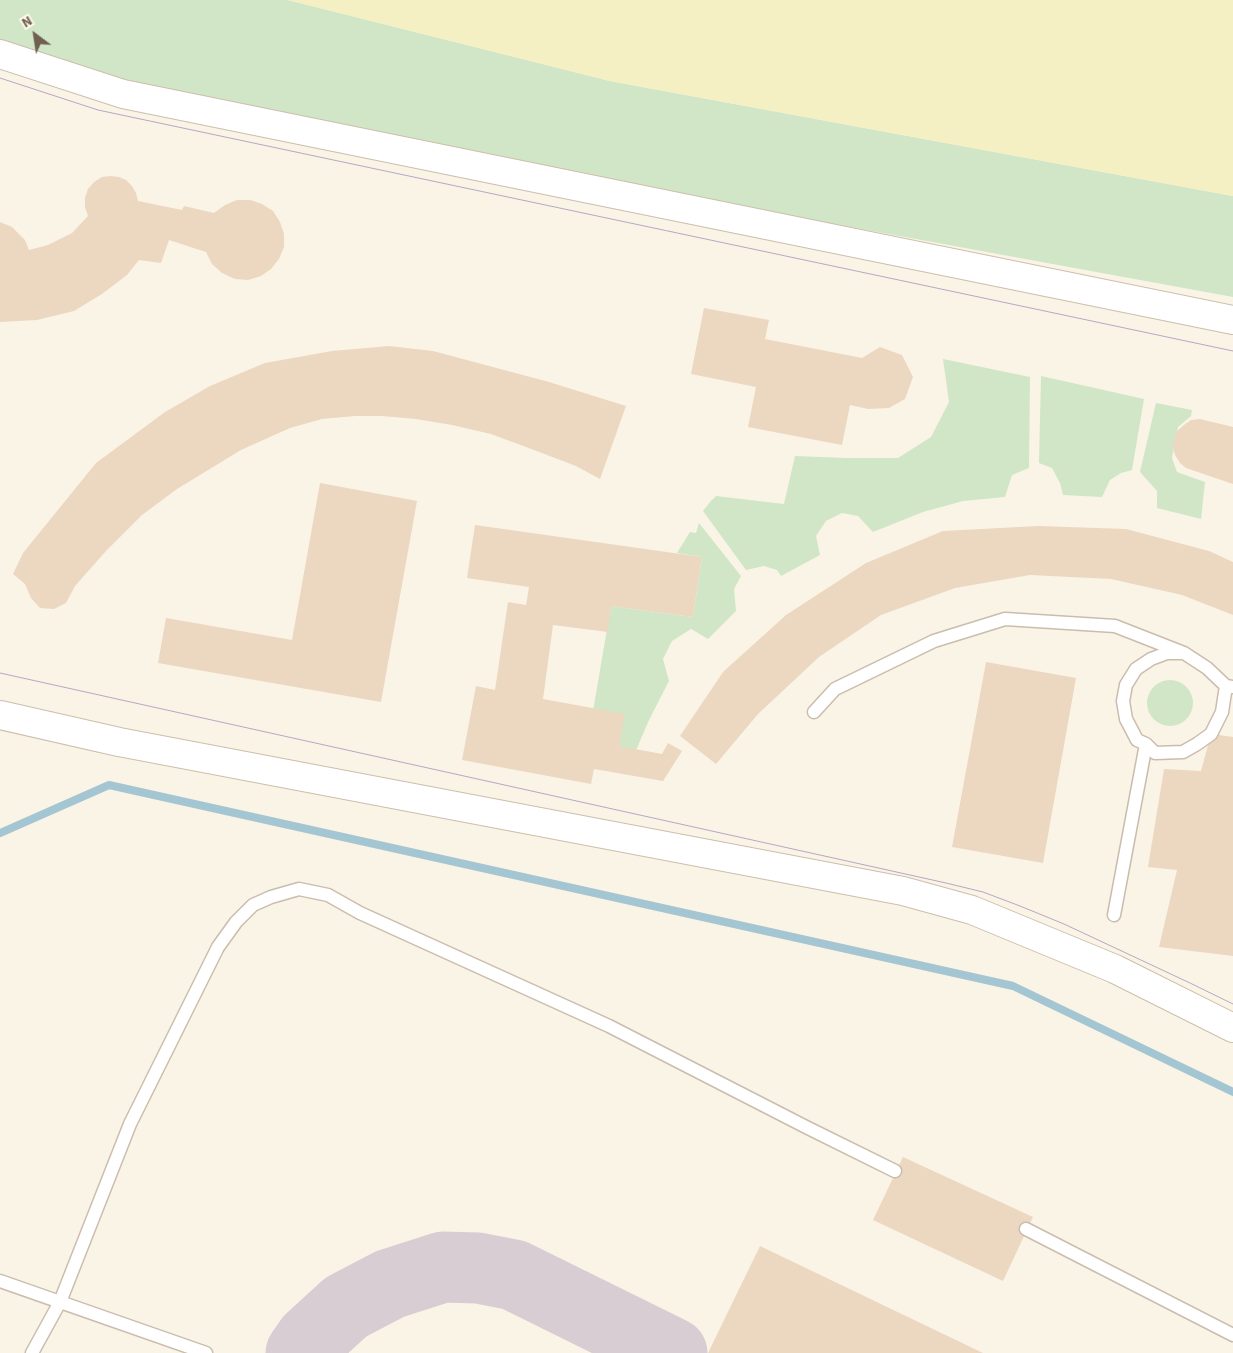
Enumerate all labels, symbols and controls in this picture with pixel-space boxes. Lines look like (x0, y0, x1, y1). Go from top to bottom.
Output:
north arrow (10, 10, 60, 60)
text: N (18, 11, 36, 33)

